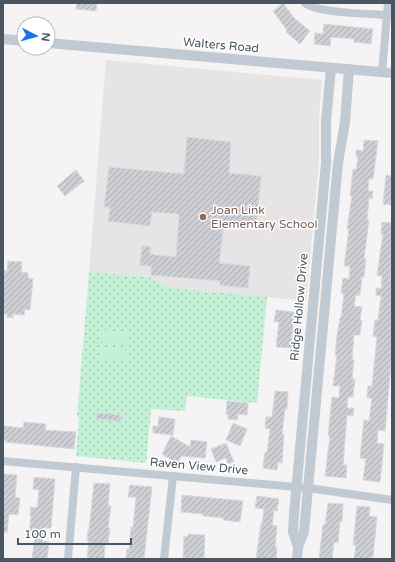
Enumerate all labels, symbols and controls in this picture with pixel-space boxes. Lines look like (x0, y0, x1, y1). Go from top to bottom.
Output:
north arrow (16, 16, 56, 56)
text: N (39, 32, 52, 42)
street label: Walters Road (182, 35, 260, 55)
place label: Joan Link Elementary School (211, 203, 318, 231)
marker: Joan Link Elementary School (198, 212, 208, 222)
street label: Ridge Hollow Drive (287, 252, 311, 361)
street label: Raven View Drive (149, 455, 249, 477)
scale bar (18, 520, 131, 546)
text: 100 m (24, 527, 61, 541)

